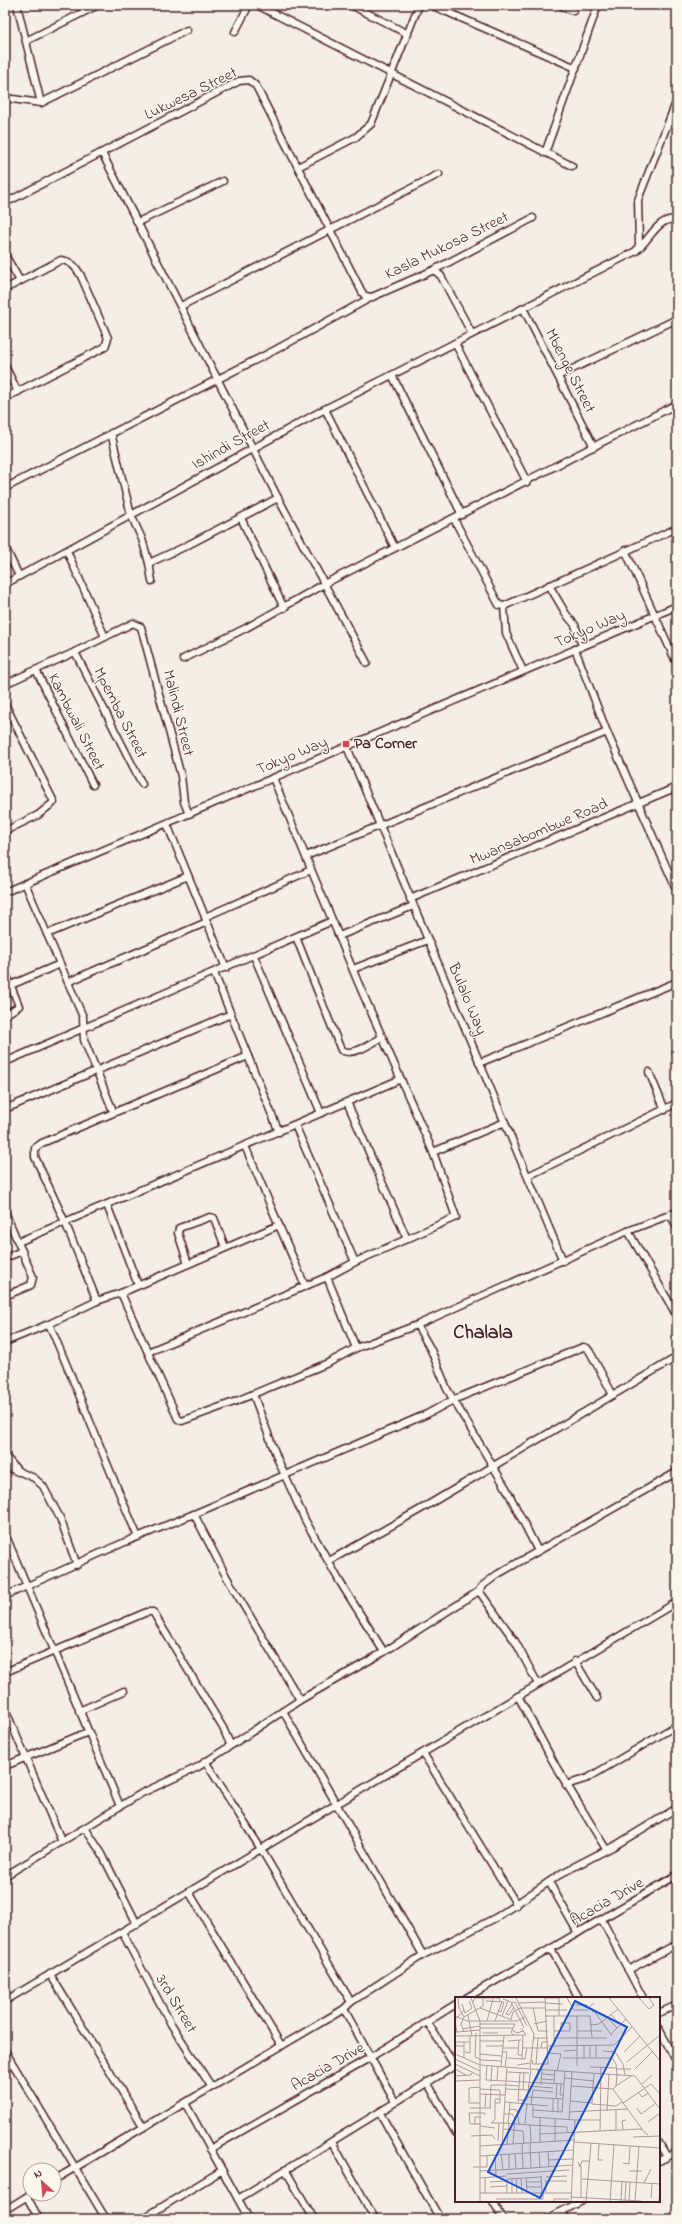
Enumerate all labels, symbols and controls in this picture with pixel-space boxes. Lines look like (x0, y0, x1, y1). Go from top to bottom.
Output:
street label: Lukwesa Street (140, 61, 242, 127)
street label: Kasla Mukosa Street (381, 205, 514, 286)
street label: Mbenge Street (538, 325, 602, 418)
street label: Ishindi Street (187, 413, 275, 476)
street label: Tokyo Way (551, 603, 629, 655)
street label: Mpemba Street (87, 663, 154, 763)
street label: Malindi Street (156, 667, 200, 759)
street label: Kambwali Street (41, 669, 111, 775)
street label: Tokyo Way (253, 730, 331, 782)
place label: Pa Corner (354, 732, 418, 756)
marker: Pa Corner (341, 739, 351, 749)
street label: Mwansabombwe Road (466, 792, 612, 872)
street label: Bulalo Way (441, 958, 493, 1039)
district label: Chalala (453, 1319, 513, 1348)
street label: Acacia Drive (566, 1871, 649, 1933)
street label: 3rd Street (149, 1970, 203, 2039)
inset map (455, 1997, 660, 2202)
street label: Acacia Drive (287, 2036, 370, 2098)
north arrow (22, 2162, 62, 2202)
text: N (31, 2165, 45, 2183)

